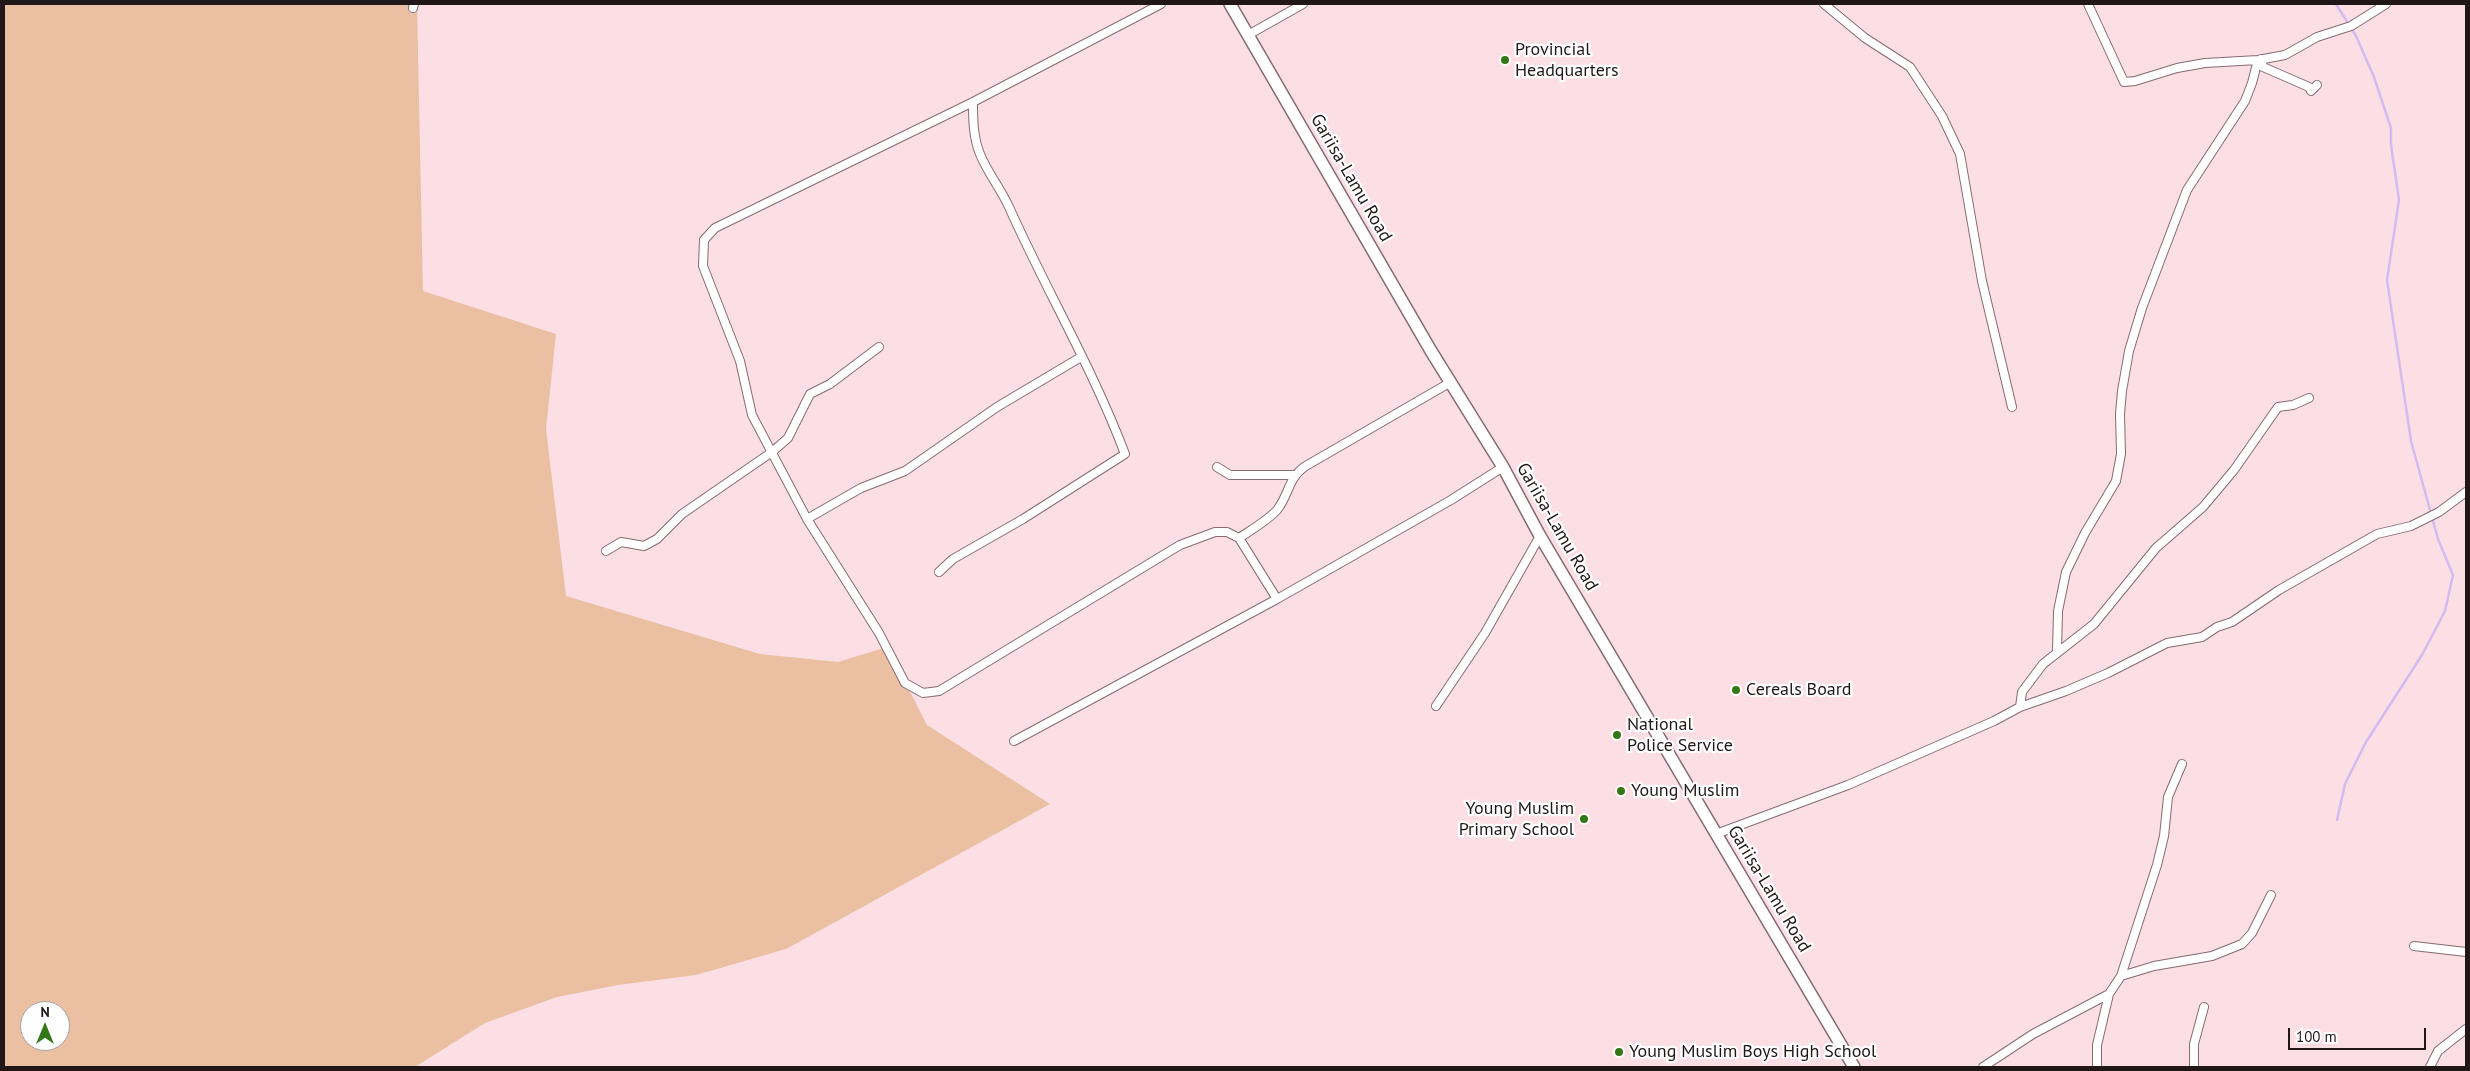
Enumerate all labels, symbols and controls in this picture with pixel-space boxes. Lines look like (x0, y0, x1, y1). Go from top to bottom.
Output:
place label: Provincial Headquarters (1515, 39, 1619, 82)
marker: Provincial Headquarters (1499, 54, 1511, 66)
street label: Gariisa-Lamu Road (1306, 110, 1396, 246)
street label: Gariisa-Lamu Road (1512, 459, 1602, 595)
place label: Cereals Board (1746, 679, 1852, 701)
marker: Cereals Board (1730, 684, 1742, 696)
place label: National Police Service (1627, 714, 1733, 756)
marker: National Police Service (1611, 729, 1623, 741)
place label: Young Muslim (1631, 780, 1739, 802)
marker: Young Muslim (1615, 785, 1627, 797)
place label: Young Muslim Primary School (1459, 798, 1574, 841)
marker: Young Muslim Primary School (1578, 813, 1590, 825)
street label: Gariisa-Lamu Road (1723, 822, 1815, 956)
north arrow (20, 1001, 70, 1051)
text: N (40, 1003, 50, 1021)
scale bar (2290, 1018, 2428, 1050)
text: 100 m (2296, 1027, 2337, 1046)
place label: Young Muslim Boys High School (1629, 1041, 1876, 1063)
marker: Young Muslim Boys High School (1613, 1046, 1625, 1058)

